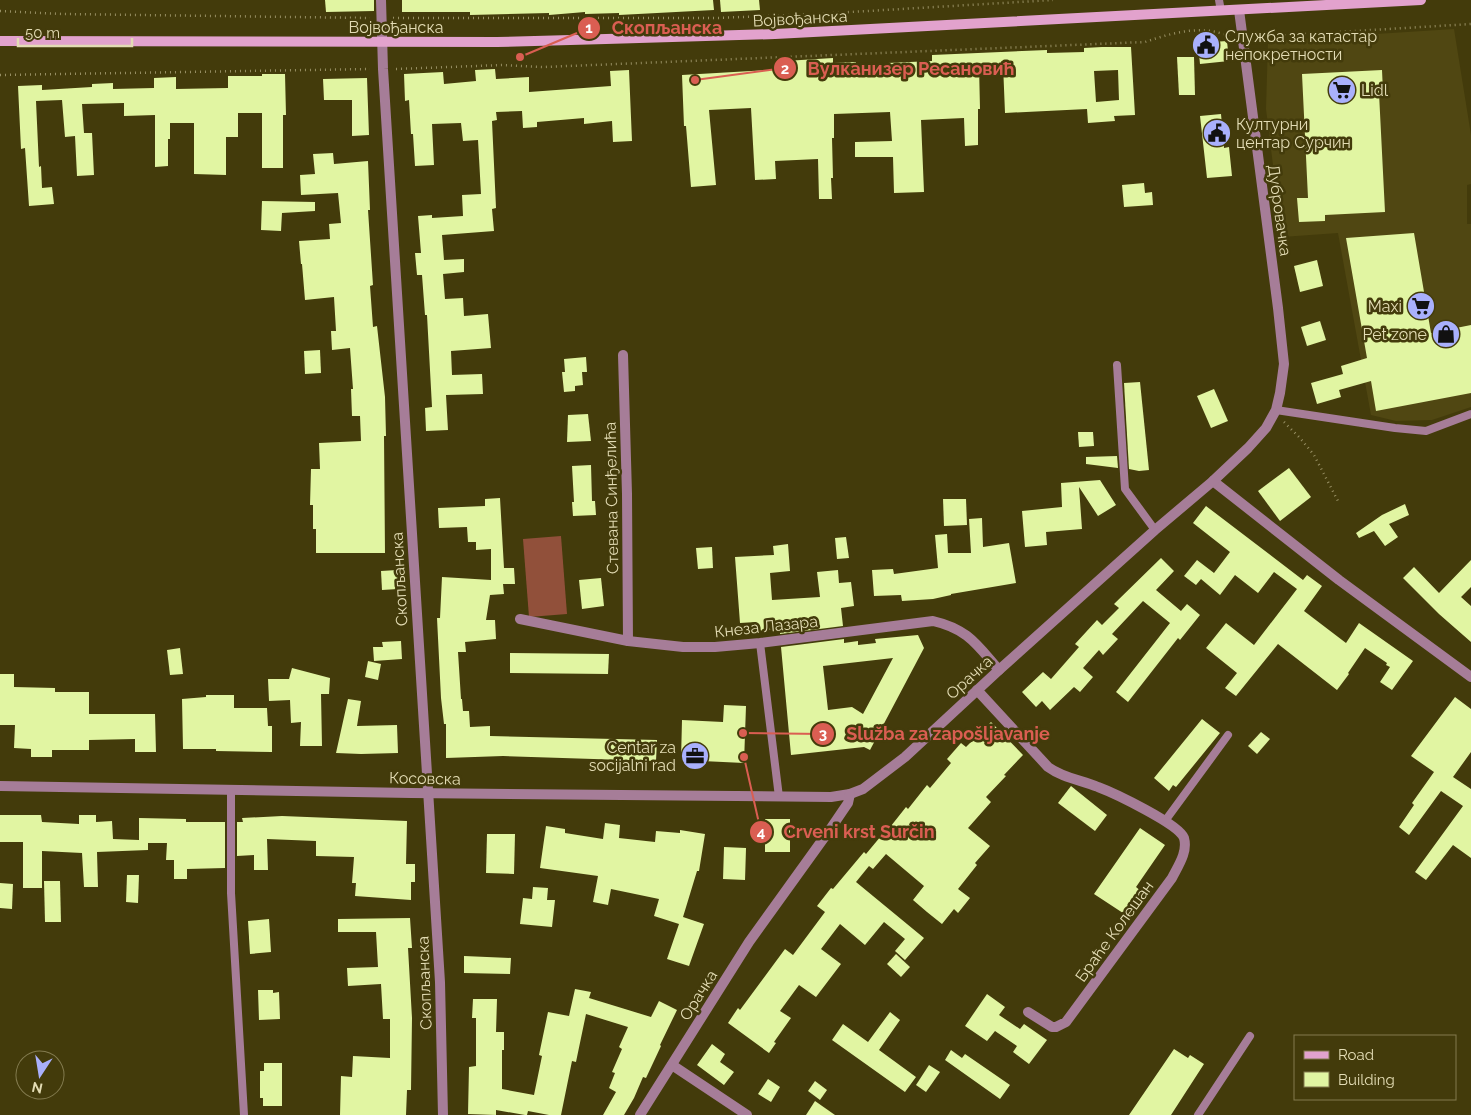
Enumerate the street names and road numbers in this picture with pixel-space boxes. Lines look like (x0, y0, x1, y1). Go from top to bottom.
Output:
street label: Војвођанска (752, 7, 848, 30)
street label: Војвођанска (349, 18, 443, 37)
street label: Дубровачка (1264, 163, 1295, 257)
street label: Стевана Синђелића (601, 422, 622, 574)
street label: Скопљанска (388, 531, 411, 626)
street label: Кнеза Лазара (713, 612, 819, 641)
street label: Орачка (942, 652, 996, 703)
street label: Косовска (389, 768, 461, 789)
street label: Браће Колешан (1071, 877, 1157, 986)
street label: Скопљанска (413, 936, 436, 1030)
street label: Орачка (676, 967, 721, 1024)

